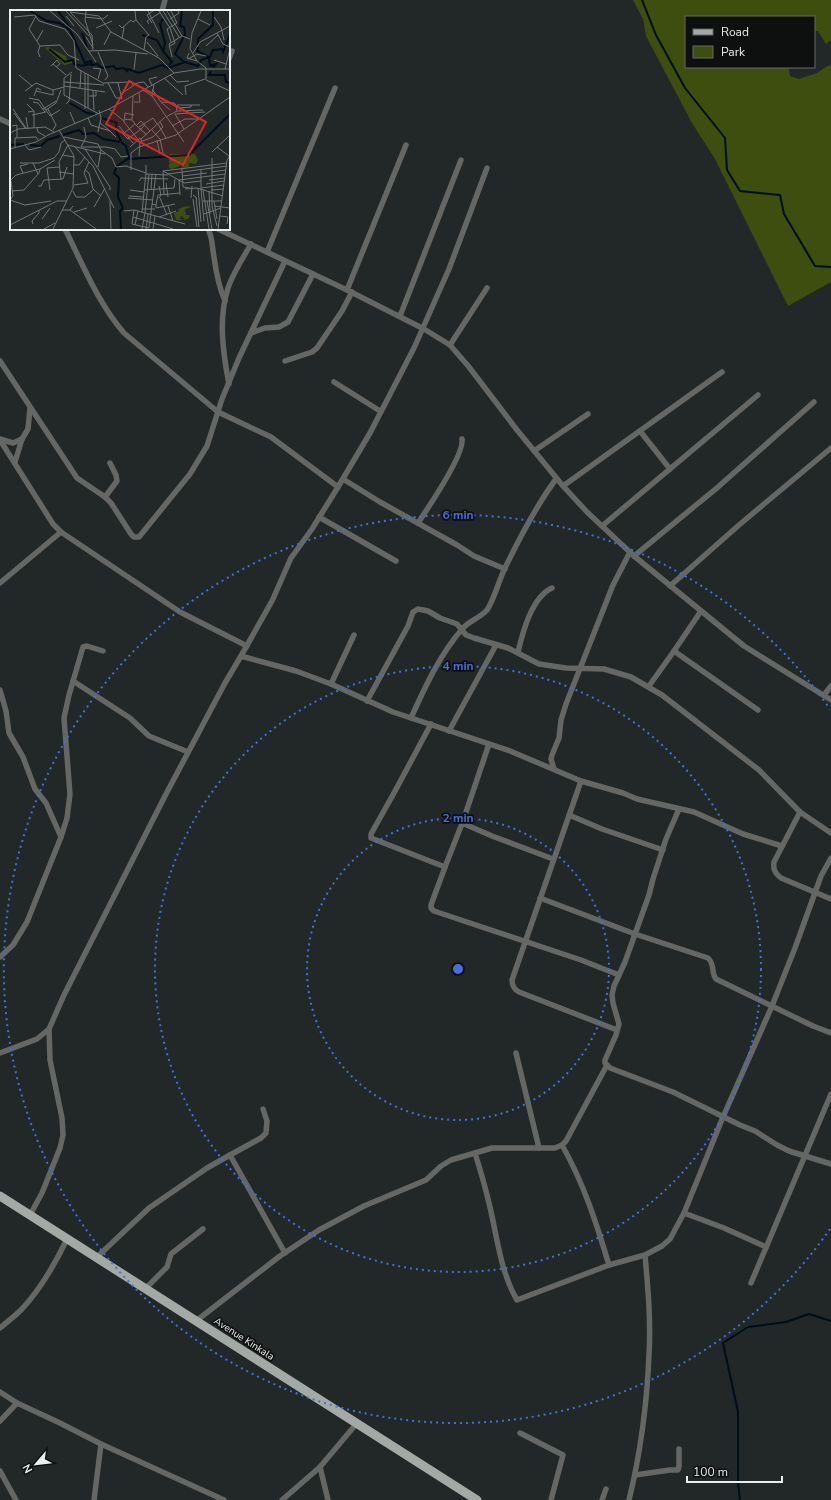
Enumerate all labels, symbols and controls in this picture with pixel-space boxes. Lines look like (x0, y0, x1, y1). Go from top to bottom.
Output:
inset map (10, 10, 230, 230)
legend (685, 16, 815, 68)
text: Road (721, 24, 749, 40)
text: Park (721, 44, 746, 60)
text: 6 min (442, 507, 474, 523)
text: 4 min (442, 658, 474, 674)
text: 2 min (442, 810, 474, 826)
centre of rings (451, 962, 465, 976)
street label: Avenue Kinkala (211, 1314, 277, 1364)
north arrow (16, 1444, 56, 1484)
scale bar (687, 1458, 782, 1484)
text: N (19, 1461, 36, 1476)
text: 100 m (693, 1464, 728, 1480)

